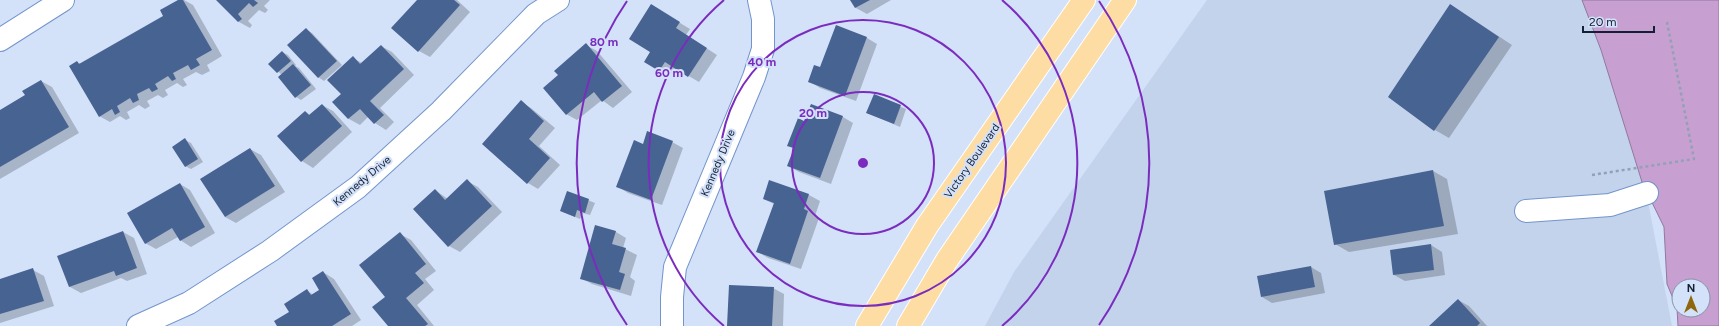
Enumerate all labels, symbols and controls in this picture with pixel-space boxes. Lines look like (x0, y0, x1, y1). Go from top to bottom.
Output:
scale bar (1583, 8, 1654, 34)
text: 20 m (1589, 15, 1617, 29)
text: 80 m (590, 35, 618, 49)
text: 40 m (748, 55, 776, 69)
text: 60 m (655, 66, 683, 80)
text: 20 m (799, 106, 827, 120)
street label: Victory Boulevard (942, 121, 1002, 201)
street label: Kennedy Drive (698, 128, 738, 198)
street label: Kennedy Drive (331, 153, 393, 209)
centre of rings (856, 156, 870, 170)
north arrow (1671, 278, 1711, 318)
text: N (1687, 282, 1695, 295)

